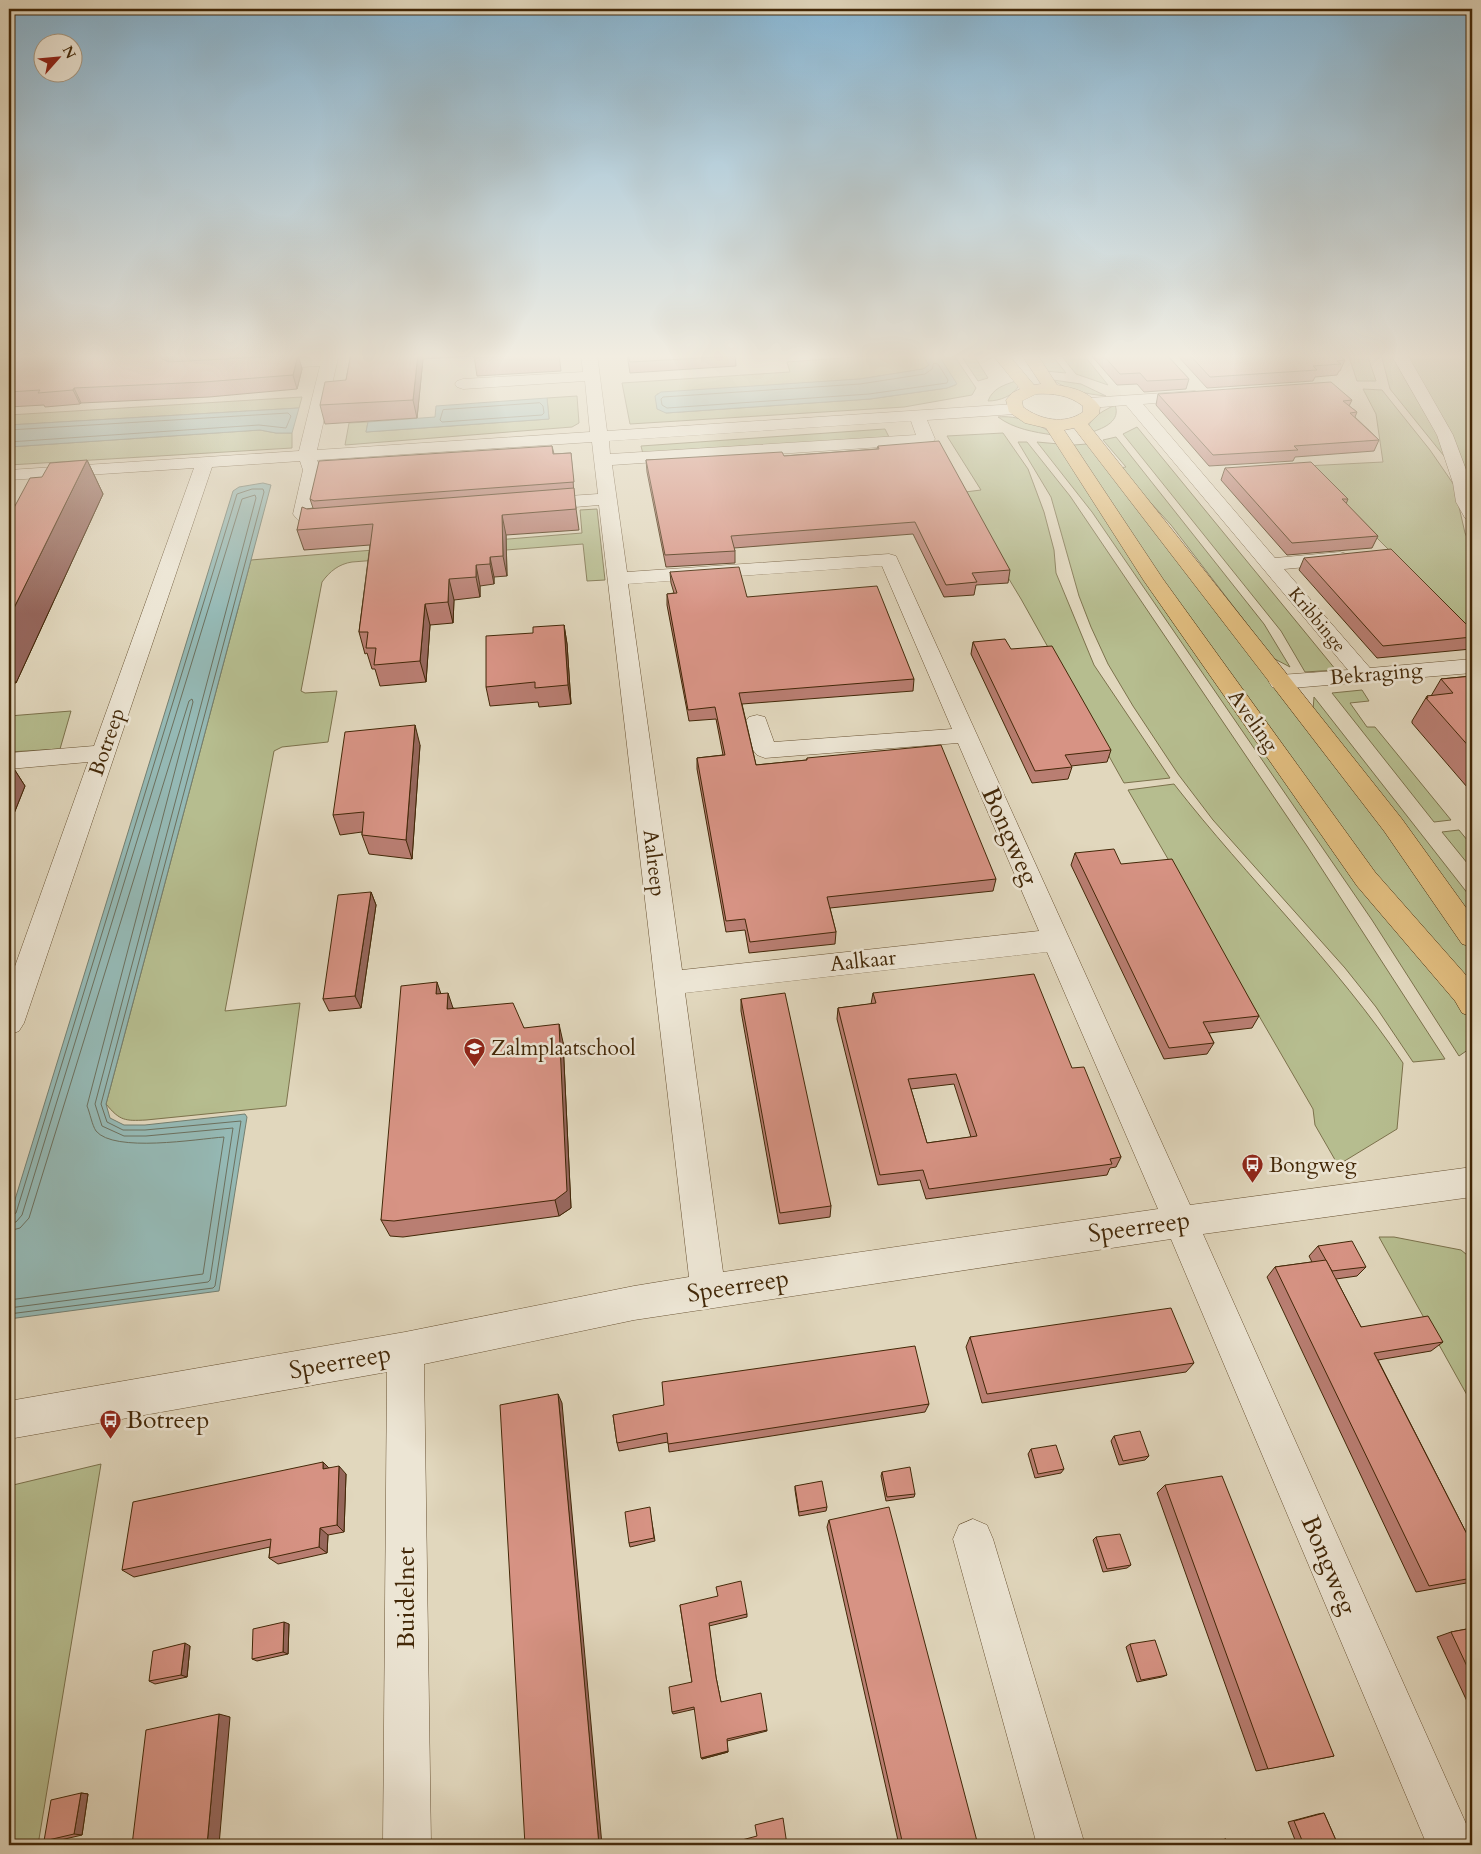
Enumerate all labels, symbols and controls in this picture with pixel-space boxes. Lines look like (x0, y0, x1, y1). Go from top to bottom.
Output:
north arrow (32, 32, 82, 82)
text: N (58, 43, 80, 62)
street label: Kribbinge (1282, 582, 1352, 658)
street label: Bekraging (1328, 655, 1424, 693)
street label: Aveling (1221, 684, 1285, 758)
street label: Botreep (82, 704, 132, 780)
street label: Bongweg (973, 782, 1047, 890)
street label: Aalreep (636, 828, 672, 898)
street label: Aalkaar (828, 943, 898, 979)
place label: Zalmplaatschool (491, 1034, 636, 1063)
school or university icon: Zalmplaatschool (463, 1036, 487, 1067)
place label: Bongweg (1269, 1151, 1357, 1180)
bus stop icon: Bongweg (1241, 1153, 1265, 1184)
street label: Speerreep (1086, 1203, 1192, 1251)
street label: Speerreep (685, 1261, 791, 1311)
street label: Speerreep (286, 1336, 394, 1388)
place label: Botreep (126, 1403, 210, 1437)
bus stop icon: Botreep (98, 1408, 122, 1439)
street label: Bongweg (1293, 1510, 1365, 1620)
street label: Buidelnet (389, 1547, 423, 1649)

